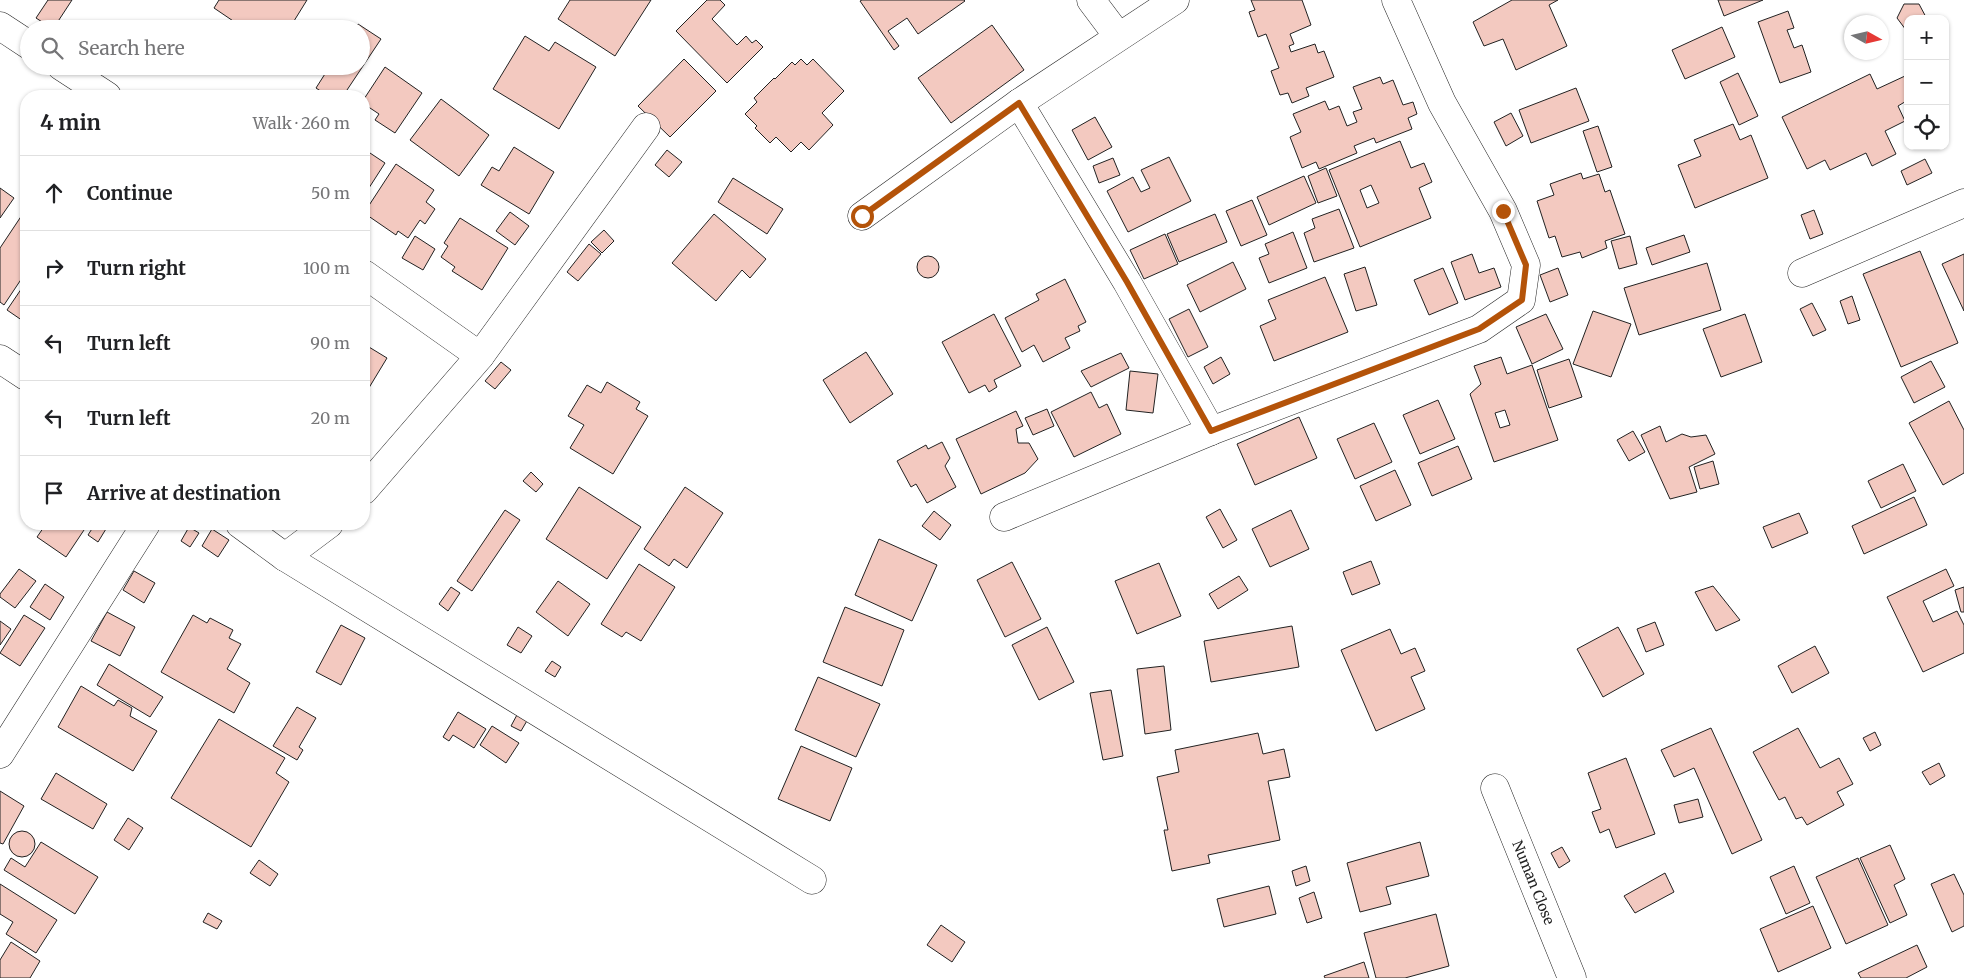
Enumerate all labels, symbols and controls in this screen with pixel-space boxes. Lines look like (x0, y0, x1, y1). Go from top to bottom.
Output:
north arrow (1844, 15, 1889, 60)
map controls (1904, 15, 1949, 150)
button: + (1904, 15, 1949, 60)
search box (20, 20, 370, 75)
icon: search (38, 34, 66, 62)
text: Search here (78, 36, 185, 60)
button: − (1904, 60, 1949, 105)
button: locate (1904, 105, 1949, 150)
text: 4 min (40, 109, 101, 136)
text: Walk · 260 m (253, 113, 350, 133)
icon: ahead (40, 179, 68, 207)
text: Continue (87, 181, 173, 205)
text: 50 m (311, 183, 350, 203)
route end (1492, 200, 1515, 223)
route start (851, 205, 874, 228)
icon: right (40, 254, 68, 282)
text: Turn right (87, 256, 186, 280)
text: 100 m (303, 258, 350, 278)
icon: left (40, 329, 68, 357)
text: Turn left (87, 331, 171, 355)
text: 90 m (310, 333, 350, 353)
icon: left (40, 404, 68, 432)
text: Turn left (87, 406, 171, 430)
text: 20 m (311, 408, 350, 428)
icon: arrive (40, 479, 68, 507)
text: Arrive at destination (87, 481, 281, 505)
street label: Numan Close (1508, 838, 1558, 927)

